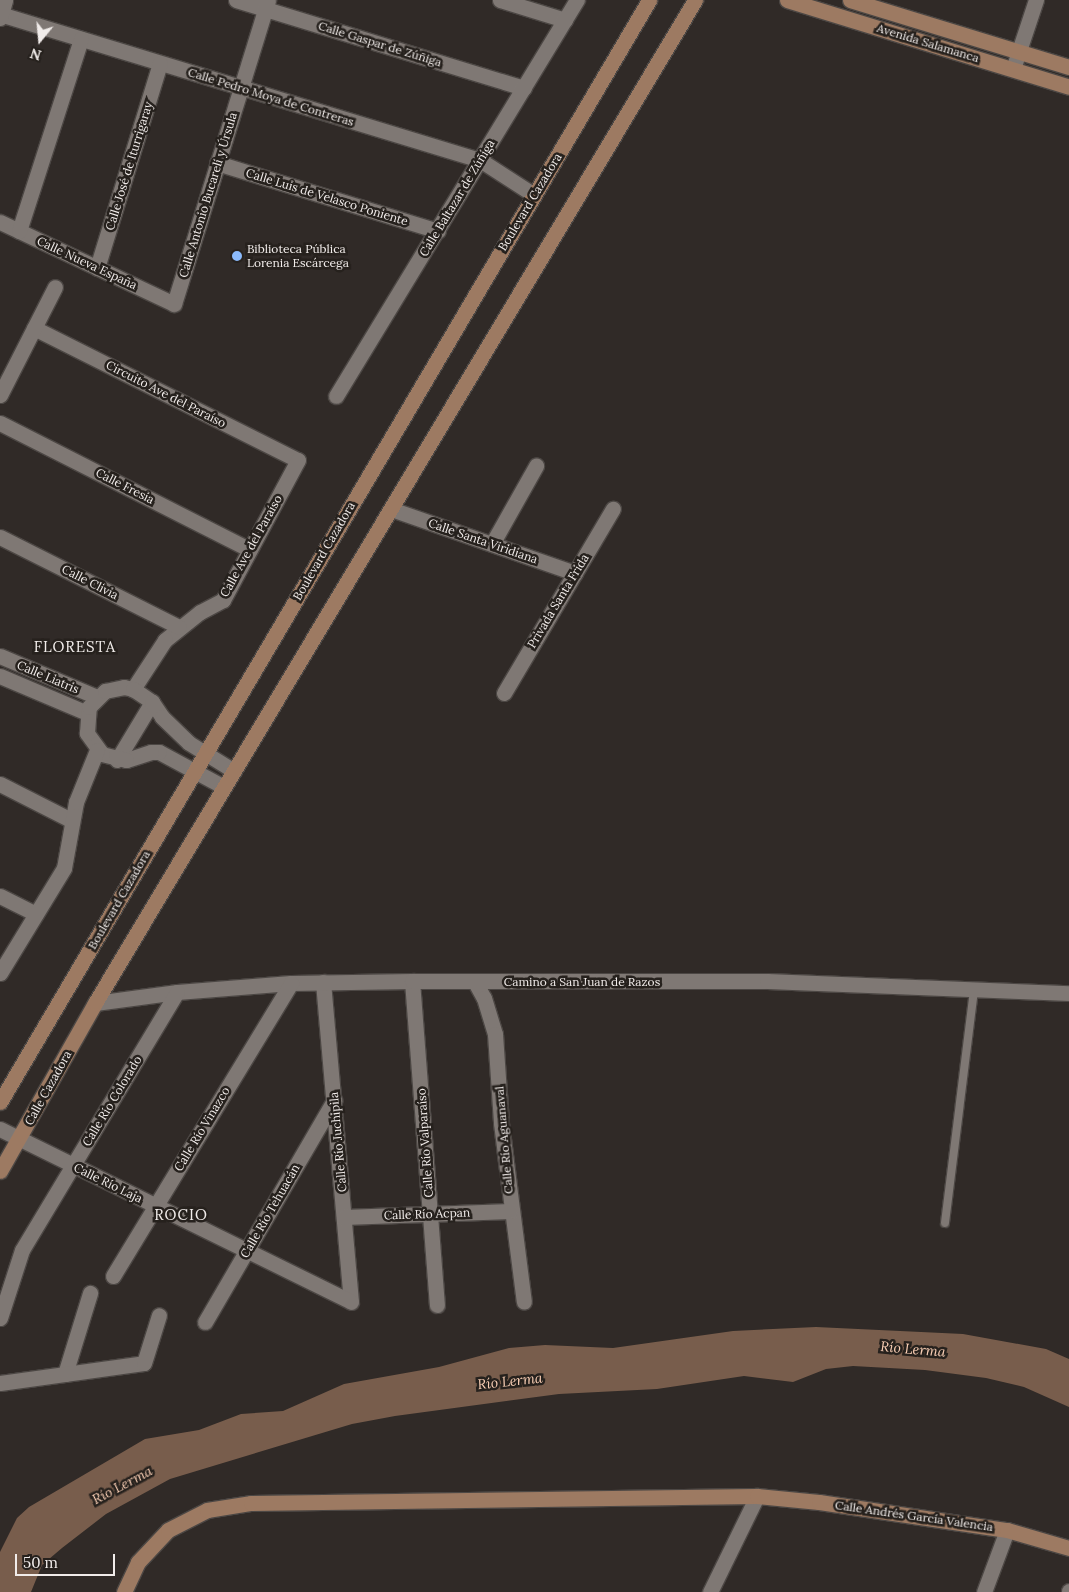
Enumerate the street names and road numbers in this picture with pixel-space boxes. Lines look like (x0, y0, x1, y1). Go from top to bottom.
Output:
street label: Calle Gaspar de Zúñiga (317, 18, 443, 70)
street label: Avenida Salamanca (875, 21, 981, 65)
street label: Calle Pedro Moya de Contreras (186, 65, 356, 129)
street label: Calle José de Iturrigaray (103, 100, 155, 232)
street label: Calle Antonio Bucareli y Úrsula (176, 110, 240, 280)
street label: Calle Baltazar de Zúñiga (416, 137, 498, 259)
street label: Boulevard Cazadora (495, 151, 565, 253)
street label: Calle Luis de Velasco Poniente (244, 165, 410, 229)
street label: Calle Nueva España (35, 234, 139, 292)
street label: Circuito Ave del Paraíso (104, 358, 228, 430)
street label: Calle Fresia (93, 465, 157, 507)
street label: Calle Ave del Paraíso (217, 492, 285, 600)
street label: Boulevard Cazadora (290, 499, 358, 603)
street label: Calle Santa Viridiana (426, 516, 540, 566)
street label: Privada Santa Frida (524, 551, 592, 651)
street label: Calle Clivia (59, 562, 121, 602)
street label: Calle Liatris (15, 657, 81, 697)
street label: Boulevard Cazadora (85, 848, 153, 952)
street label: Camino a San Juan de Razos (504, 975, 660, 989)
street label: Calle Cazadora (22, 1048, 74, 1128)
street label: Calle Río Colorado (79, 1053, 145, 1149)
street label: Calle Río Vinazco (171, 1084, 233, 1174)
street label: Calle Río Aguanaval (492, 1086, 516, 1194)
street label: Calle Río Valparaíso (414, 1088, 436, 1198)
street label: Calle Río Juchipila (326, 1091, 350, 1193)
street label: Calle Río Laja (71, 1160, 145, 1206)
street label: Calle Río Tehuacán (237, 1162, 303, 1260)
street label: Calle Río Acpan (384, 1205, 470, 1223)
street label: Calle Andrés García Valencia (834, 1498, 994, 1534)

